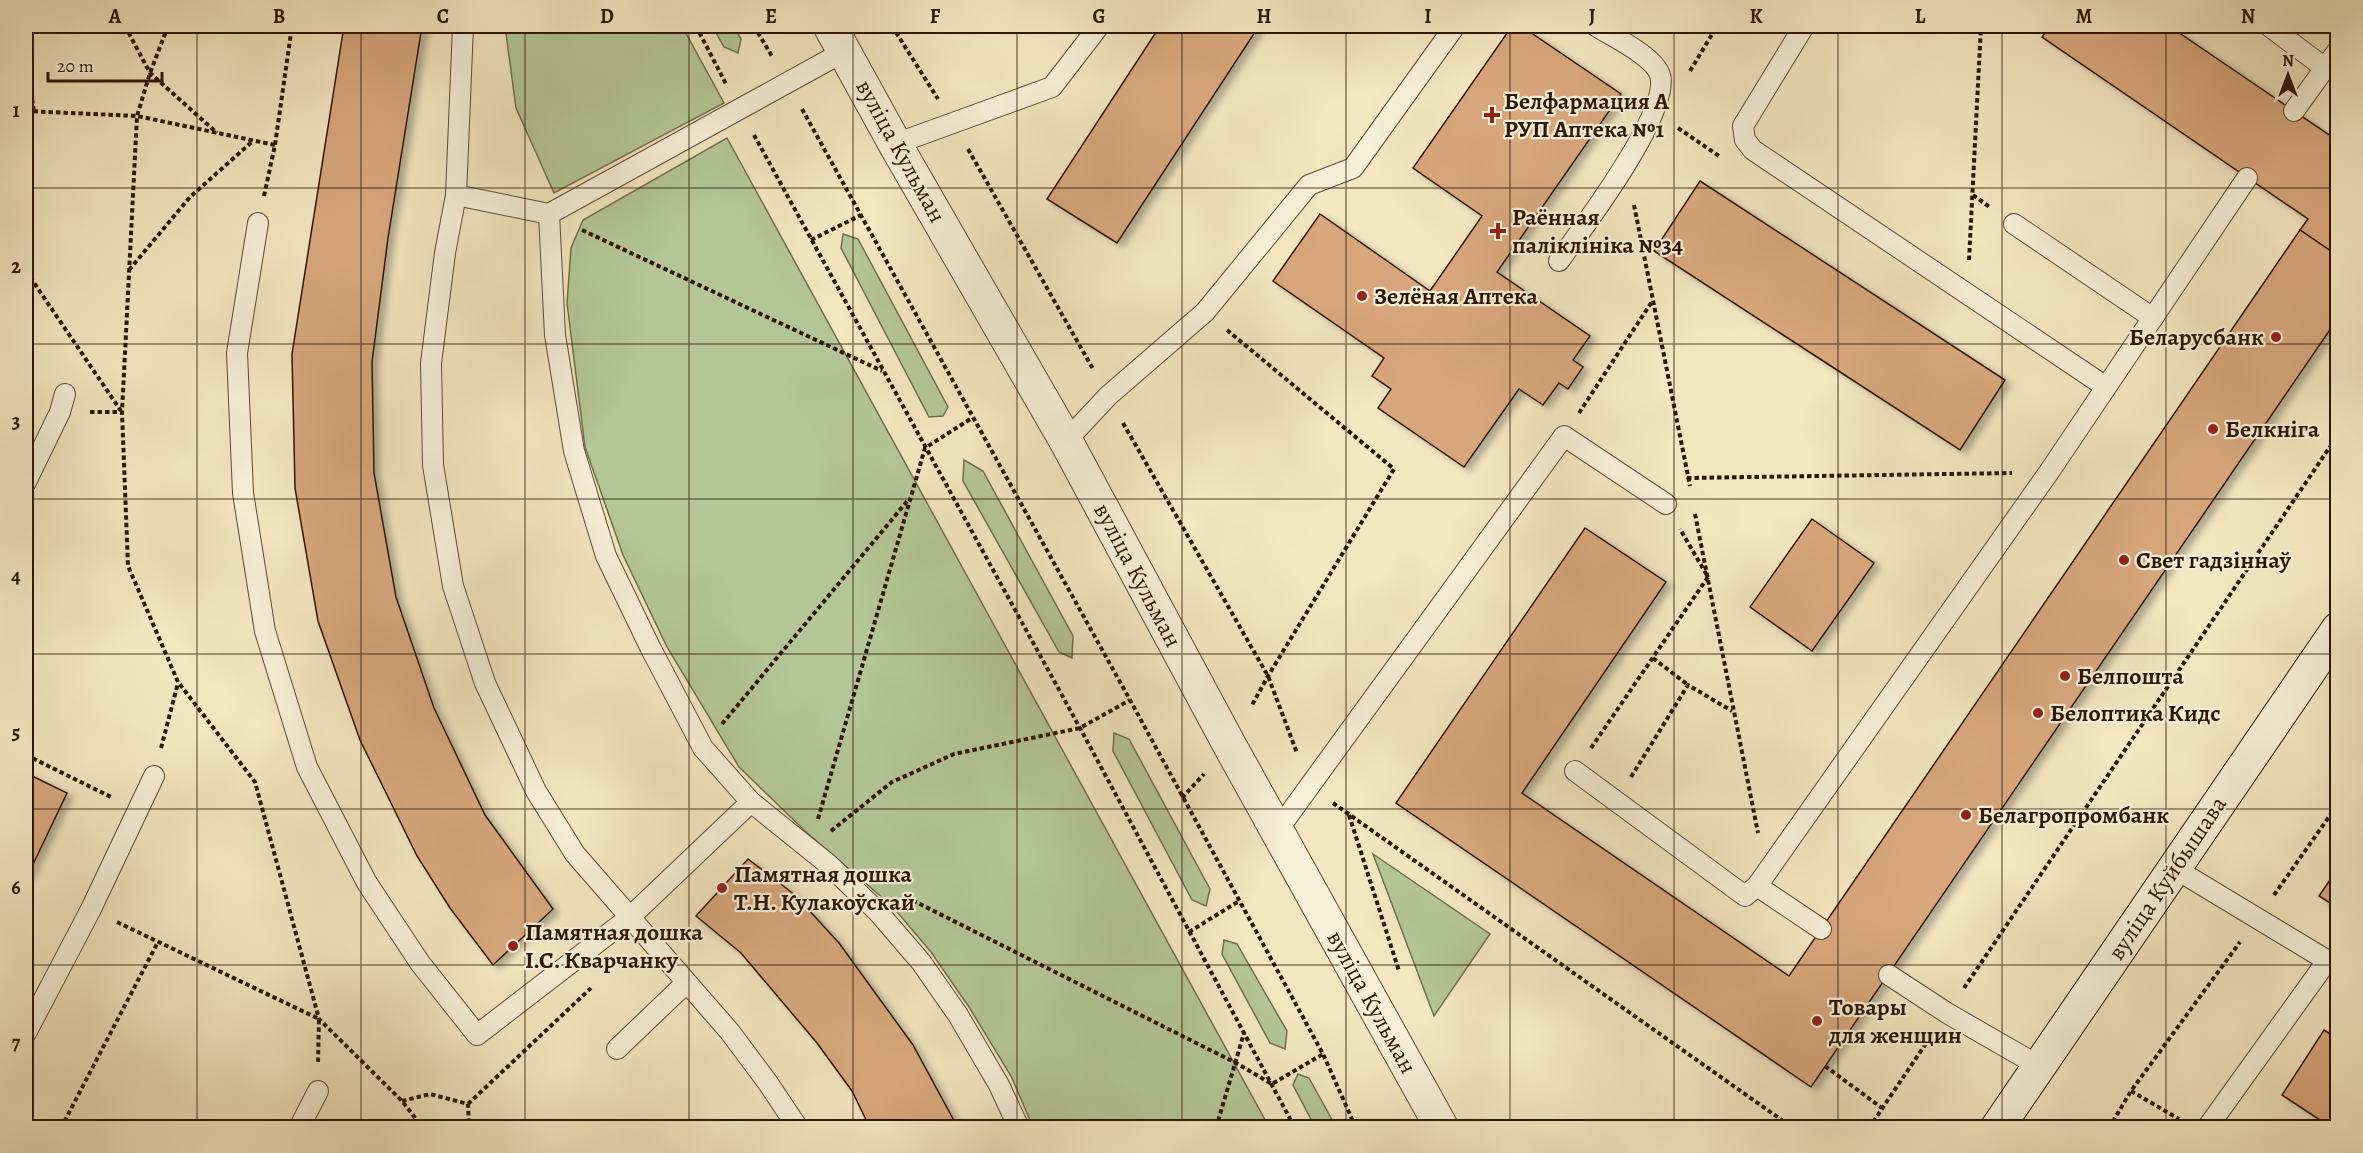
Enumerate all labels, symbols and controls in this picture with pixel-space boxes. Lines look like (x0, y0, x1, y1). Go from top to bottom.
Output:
text: A (108, 3, 122, 30)
text: B (273, 3, 285, 30)
text: C (437, 3, 449, 30)
text: D (600, 3, 614, 30)
text: E (765, 3, 777, 30)
text: F (930, 3, 941, 30)
text: G (1092, 3, 1106, 30)
text: H (1257, 3, 1272, 30)
text: I (1424, 3, 1432, 30)
text: J (1589, 3, 1596, 30)
text: K (1749, 3, 1763, 30)
text: L (1915, 3, 1926, 30)
text: M (2076, 3, 2093, 30)
text: N (2241, 3, 2256, 30)
scale bar (48, 45, 162, 83)
north arrow (2258, 45, 2318, 105)
text: N (2282, 50, 2294, 72)
text: 20 m (57, 54, 94, 78)
street label: вуліца Кульман (848, 74, 954, 228)
place label: Белфармация А РУП Аптека №1 (1504, 85, 1670, 145)
text: 1 (12, 97, 20, 124)
marker: Белфармация А РУП Аптека №1 (1485, 108, 1499, 122)
place label: Раённая паліклініка №34 (1512, 201, 1683, 261)
marker: Раённая паліклініка №34 (1489, 222, 1507, 240)
text: 2 (11, 253, 21, 280)
place label: Зелёная Аптека (1374, 280, 1538, 312)
marker: Зелёная Аптека (1355, 289, 1369, 303)
place label: Беларусбанк (2129, 321, 2264, 353)
marker: Беларусбанк (2269, 330, 2283, 344)
text: 3 (12, 408, 20, 435)
place label: Белкніга (2225, 413, 2320, 445)
marker: Белкніга (2206, 422, 2220, 436)
street label: вуліца Кульман (1087, 497, 1189, 653)
place label: Свет гадзіннаў (2136, 544, 2292, 576)
marker: Свет гадзіннаў (2117, 553, 2131, 567)
text: 4 (11, 563, 21, 590)
place label: Белпошта (2077, 660, 2184, 692)
marker: Белпошта (2058, 669, 2072, 683)
place label: Белоптика Кидс (2050, 697, 2221, 729)
marker: Белоптика Кидс (2031, 706, 2045, 720)
text: 5 (12, 719, 20, 746)
street label: вуліца Куйбышава (2100, 790, 2234, 966)
place label: Белагропромбанк (1978, 799, 2169, 831)
marker: Белагропромбанк (1959, 808, 1973, 822)
place label: Памятная дошка Т.Н. Кулакоўскай (734, 858, 915, 918)
text: 6 (11, 874, 21, 901)
marker: Памятная дошка Т.Н. Кулакоўскай (715, 881, 729, 895)
place label: Памятная дошка І.С. Кварчанку (525, 916, 704, 976)
street label: вуліца Кульман (1319, 925, 1425, 1079)
marker: Памятная дошка І.С. Кварчанку (506, 939, 520, 953)
place label: Товары для женщин (1828, 991, 1962, 1051)
marker: Товары для женщин (1810, 1014, 1824, 1028)
text: 7 (12, 1029, 21, 1056)

